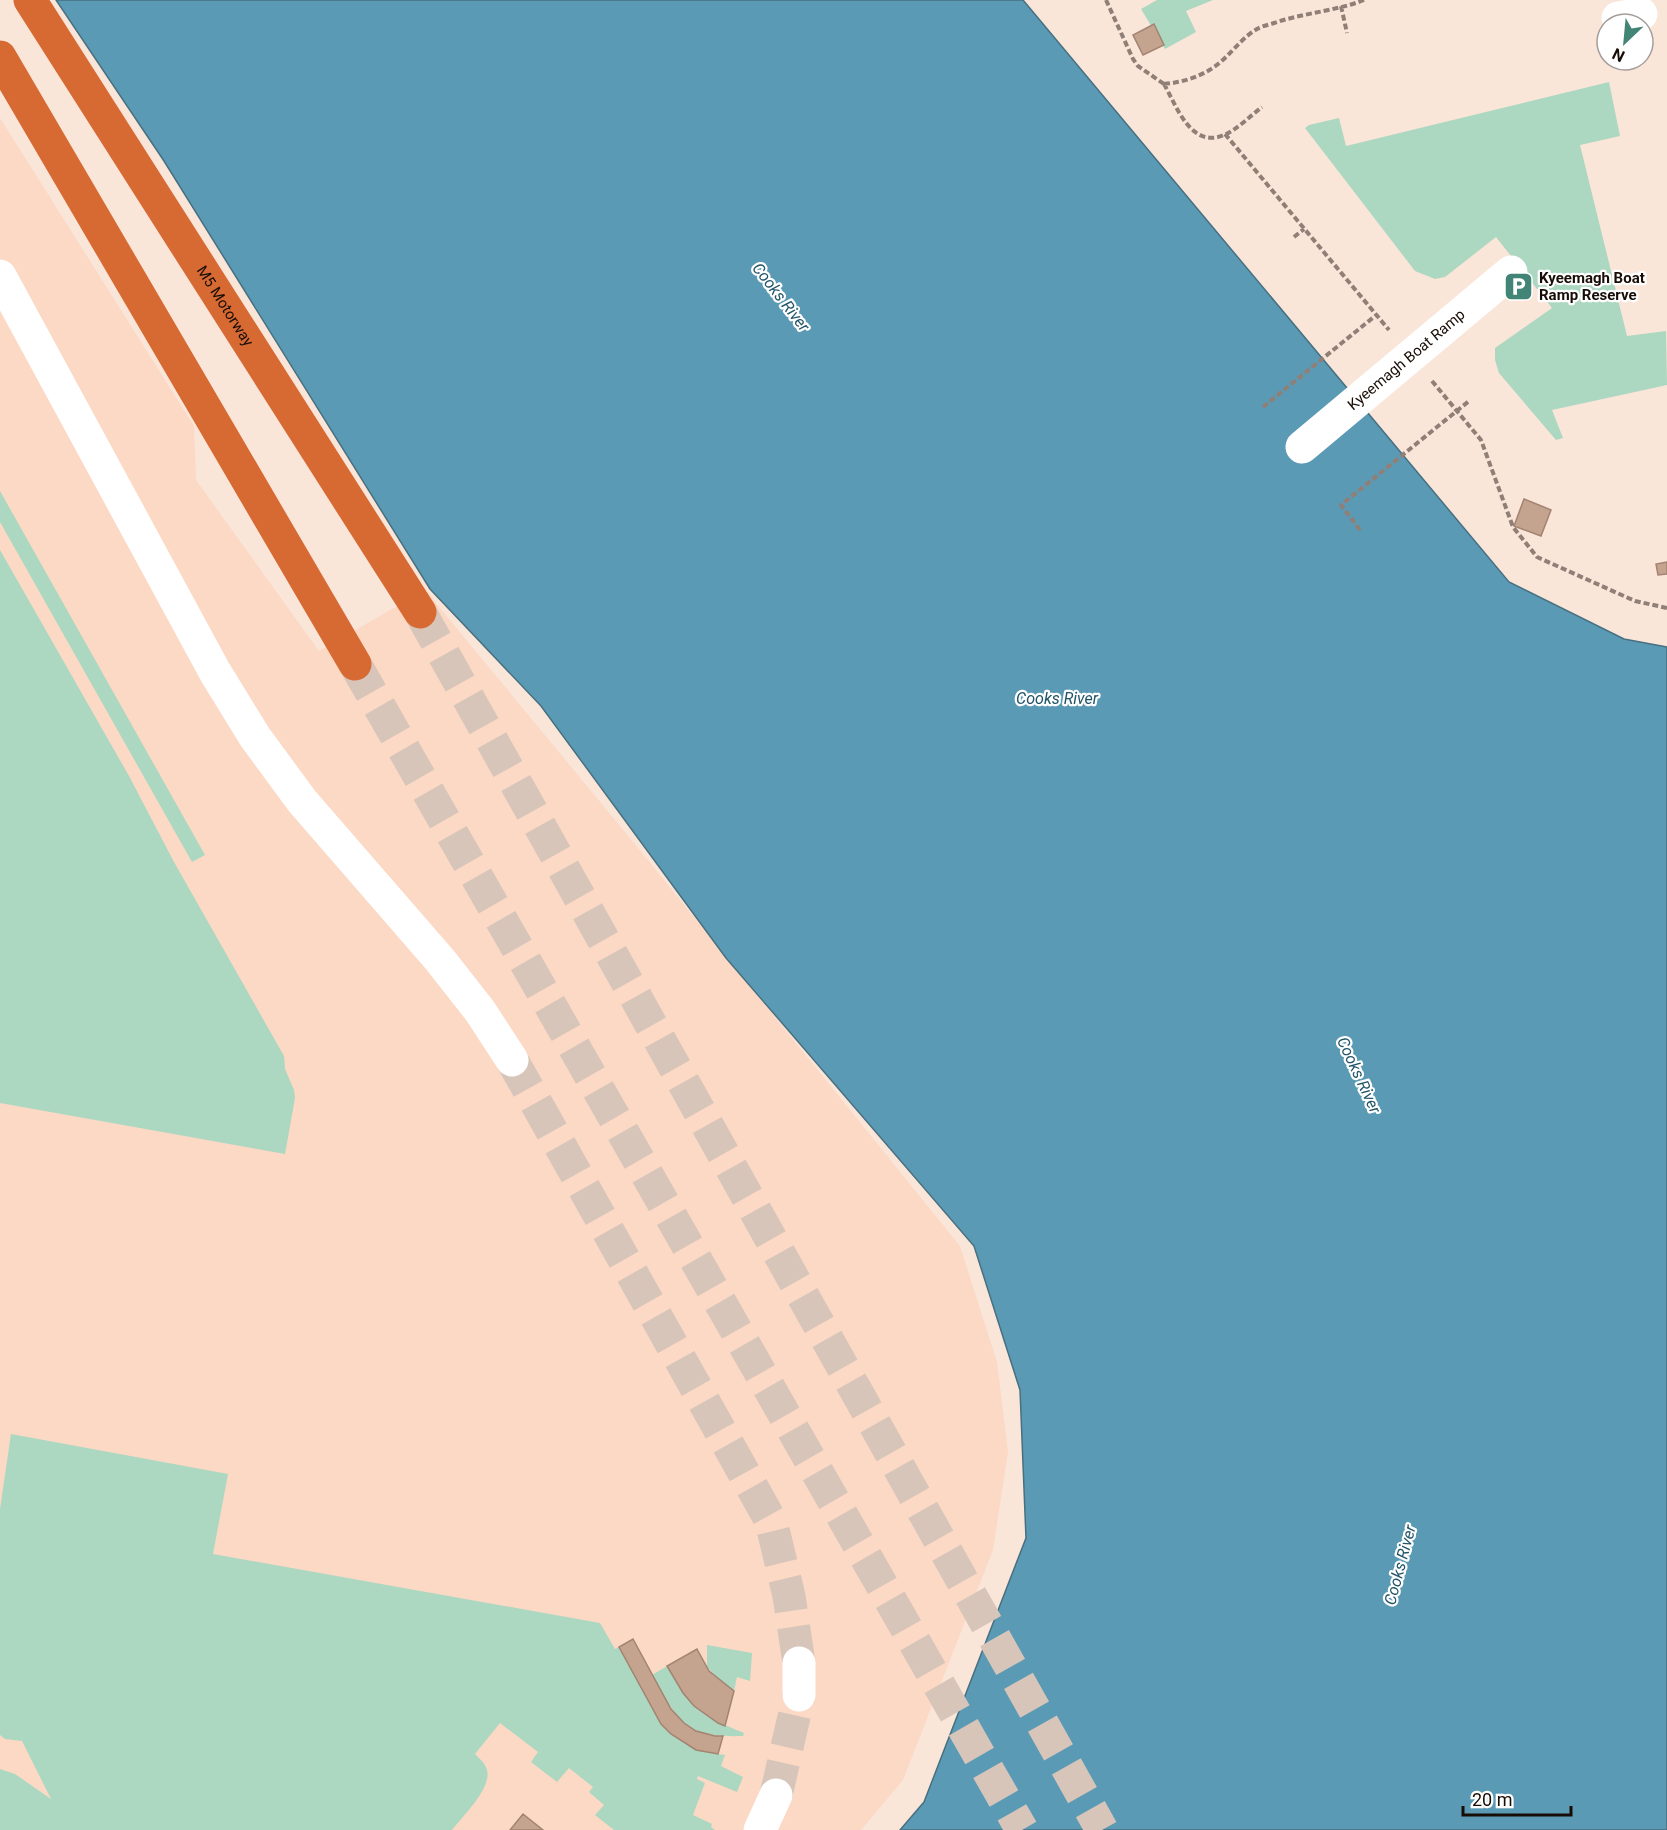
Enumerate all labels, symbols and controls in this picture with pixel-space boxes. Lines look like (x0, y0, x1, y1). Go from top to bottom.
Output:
north arrow (1595, 12, 1655, 72)
text: N (1609, 44, 1628, 66)
water label: Cooks River (748, 259, 814, 336)
street label: M5 Motorway (193, 263, 257, 350)
place label: Kyeemagh Boat Ramp Reserve (1539, 269, 1645, 304)
parking icon: Kyeemagh Boat Ramp Reserve (1502, 271, 1534, 303)
street label: Kyeemagh Boat Ramp (1344, 305, 1469, 414)
water label: Cooks River (1016, 689, 1099, 708)
water label: Cooks River (1333, 1034, 1385, 1117)
water label: Cooks River (1380, 1522, 1420, 1607)
scale bar (1463, 1779, 1571, 1817)
text: 20 m (1472, 1789, 1512, 1810)

